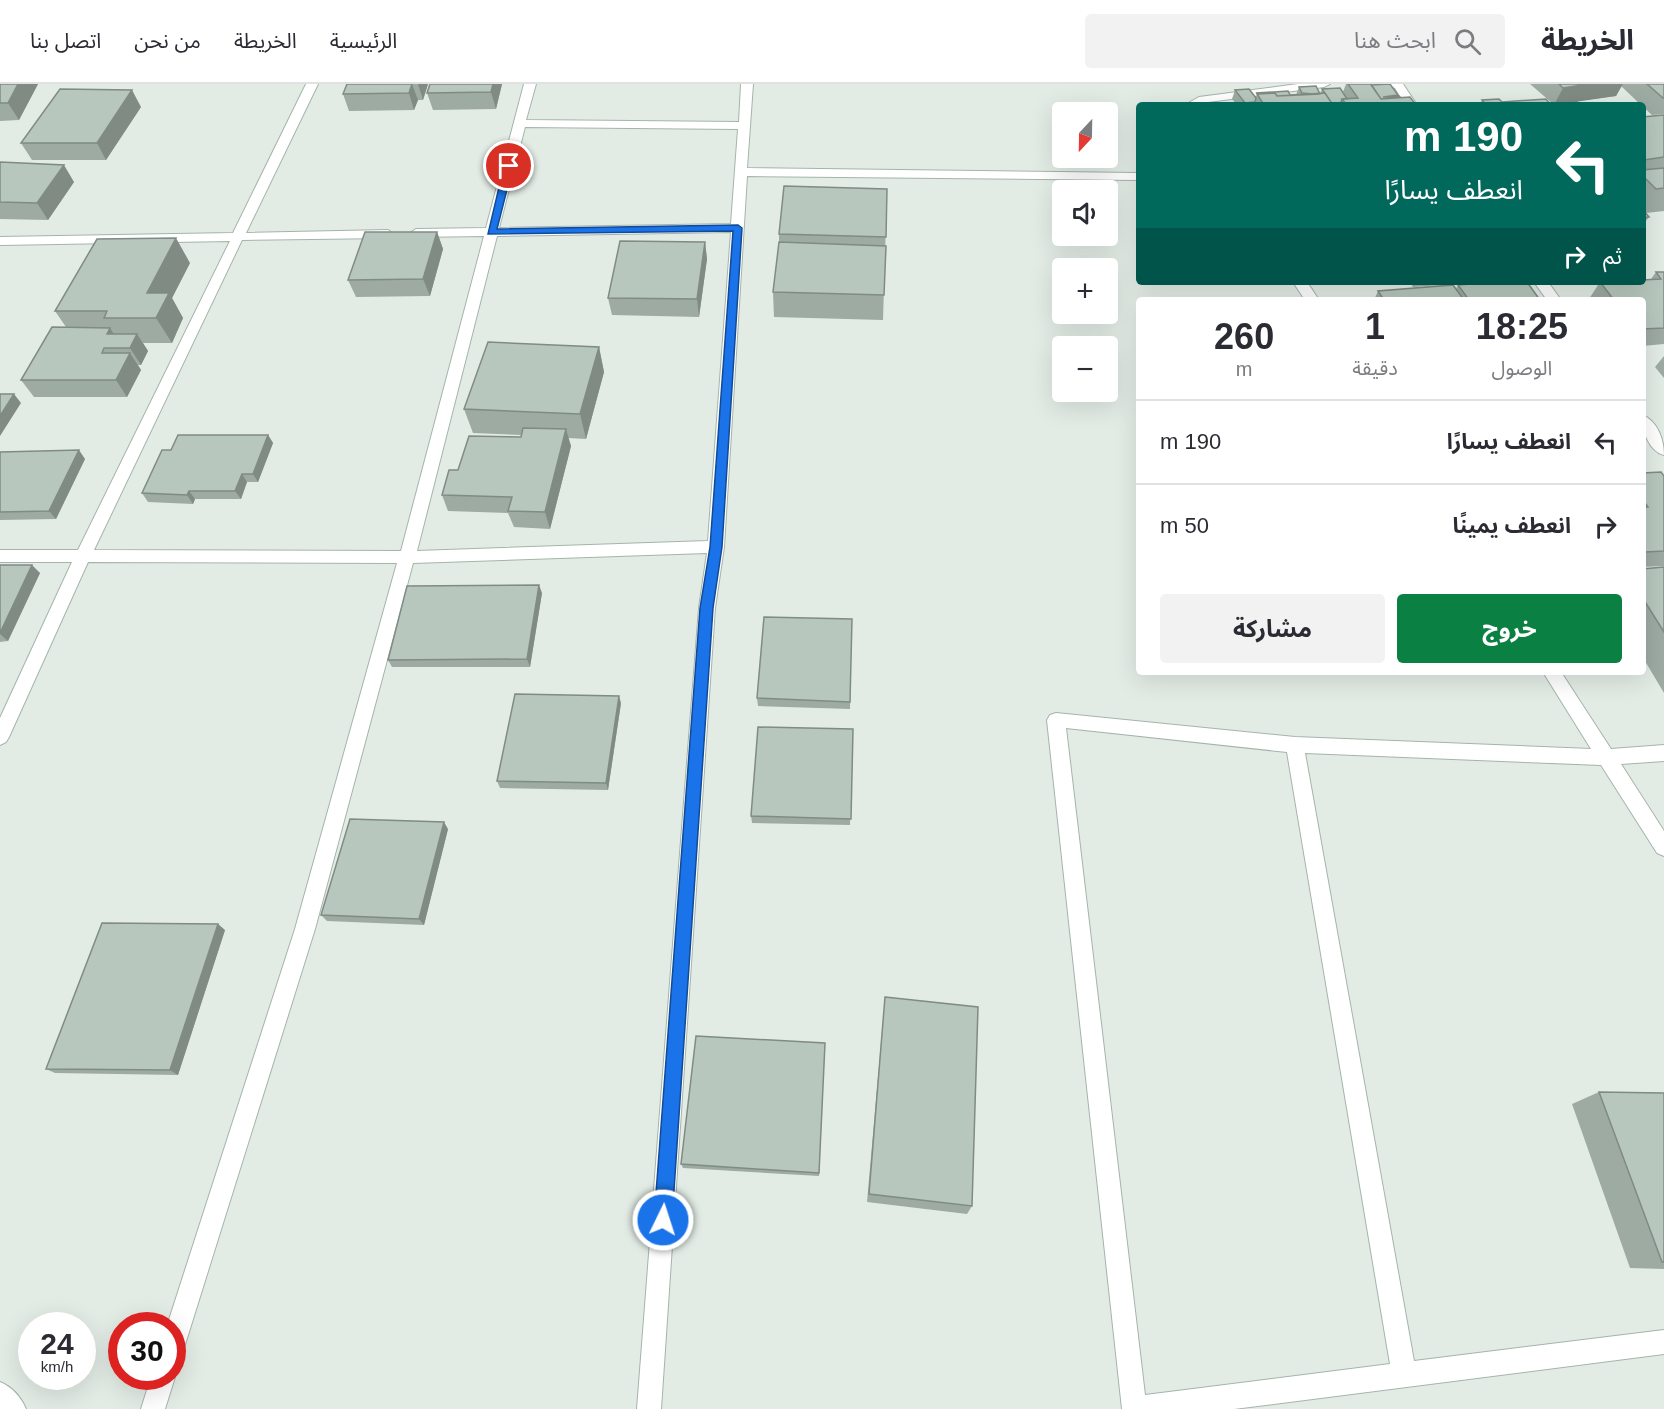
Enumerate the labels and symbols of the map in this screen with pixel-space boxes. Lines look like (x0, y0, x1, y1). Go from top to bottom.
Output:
north arrow (1052, 102, 1118, 168)
pin (483, 140, 534, 191)
position arrow (631, 1188, 695, 1252)
speed limit sign: 30 (108, 1312, 186, 1390)

